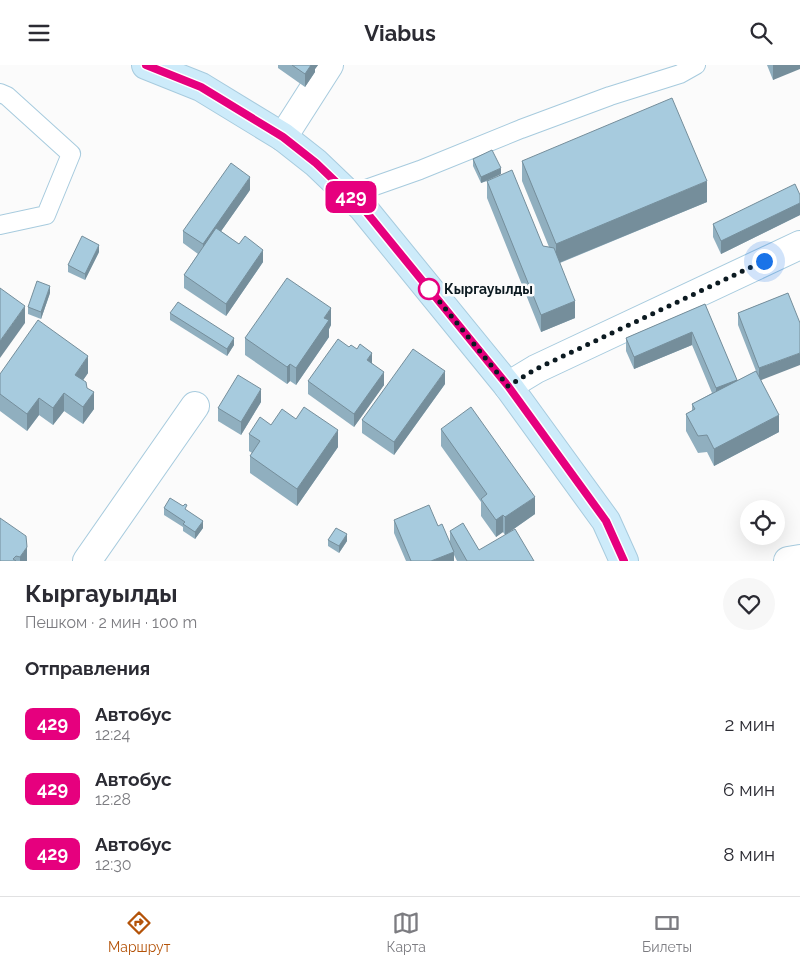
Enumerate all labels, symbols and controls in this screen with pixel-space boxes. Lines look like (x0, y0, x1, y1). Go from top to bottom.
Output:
icon: menu (25, 19, 53, 47)
icon: search (747, 19, 775, 47)
text: Viabus (364, 20, 436, 46)
line badge: 429 (322, 181, 380, 213)
text: 429 (335, 186, 367, 207)
your location (752, 249, 777, 274)
marker: Кыргауылды (418, 278, 440, 300)
place label: Кыргауылды (444, 281, 533, 297)
map controls (740, 500, 785, 545)
button: locate (740, 500, 785, 545)
button: heart (723, 578, 775, 630)
text: Кыргауылды (25, 579, 178, 608)
text: Пешком · 2 мин · 100 m (25, 613, 197, 632)
text: Отправления (25, 657, 150, 679)
text: Автобус (95, 703, 172, 725)
text: 429 (37, 713, 68, 734)
text: 2 мин (725, 713, 775, 735)
text: 12:24 (95, 725, 130, 744)
text: Автобус (95, 768, 172, 790)
text: 429 (37, 778, 68, 799)
text: 6 мин (723, 778, 775, 800)
text: 12:28 (95, 790, 131, 809)
text: Автобус (95, 833, 172, 855)
text: 429 (37, 843, 68, 864)
text: 8 мин (723, 843, 775, 865)
text: 12:30 (95, 855, 132, 874)
tab: Маршрут (108, 909, 170, 955)
tab: Карта (387, 909, 426, 955)
tab: Билеты (642, 909, 692, 955)

